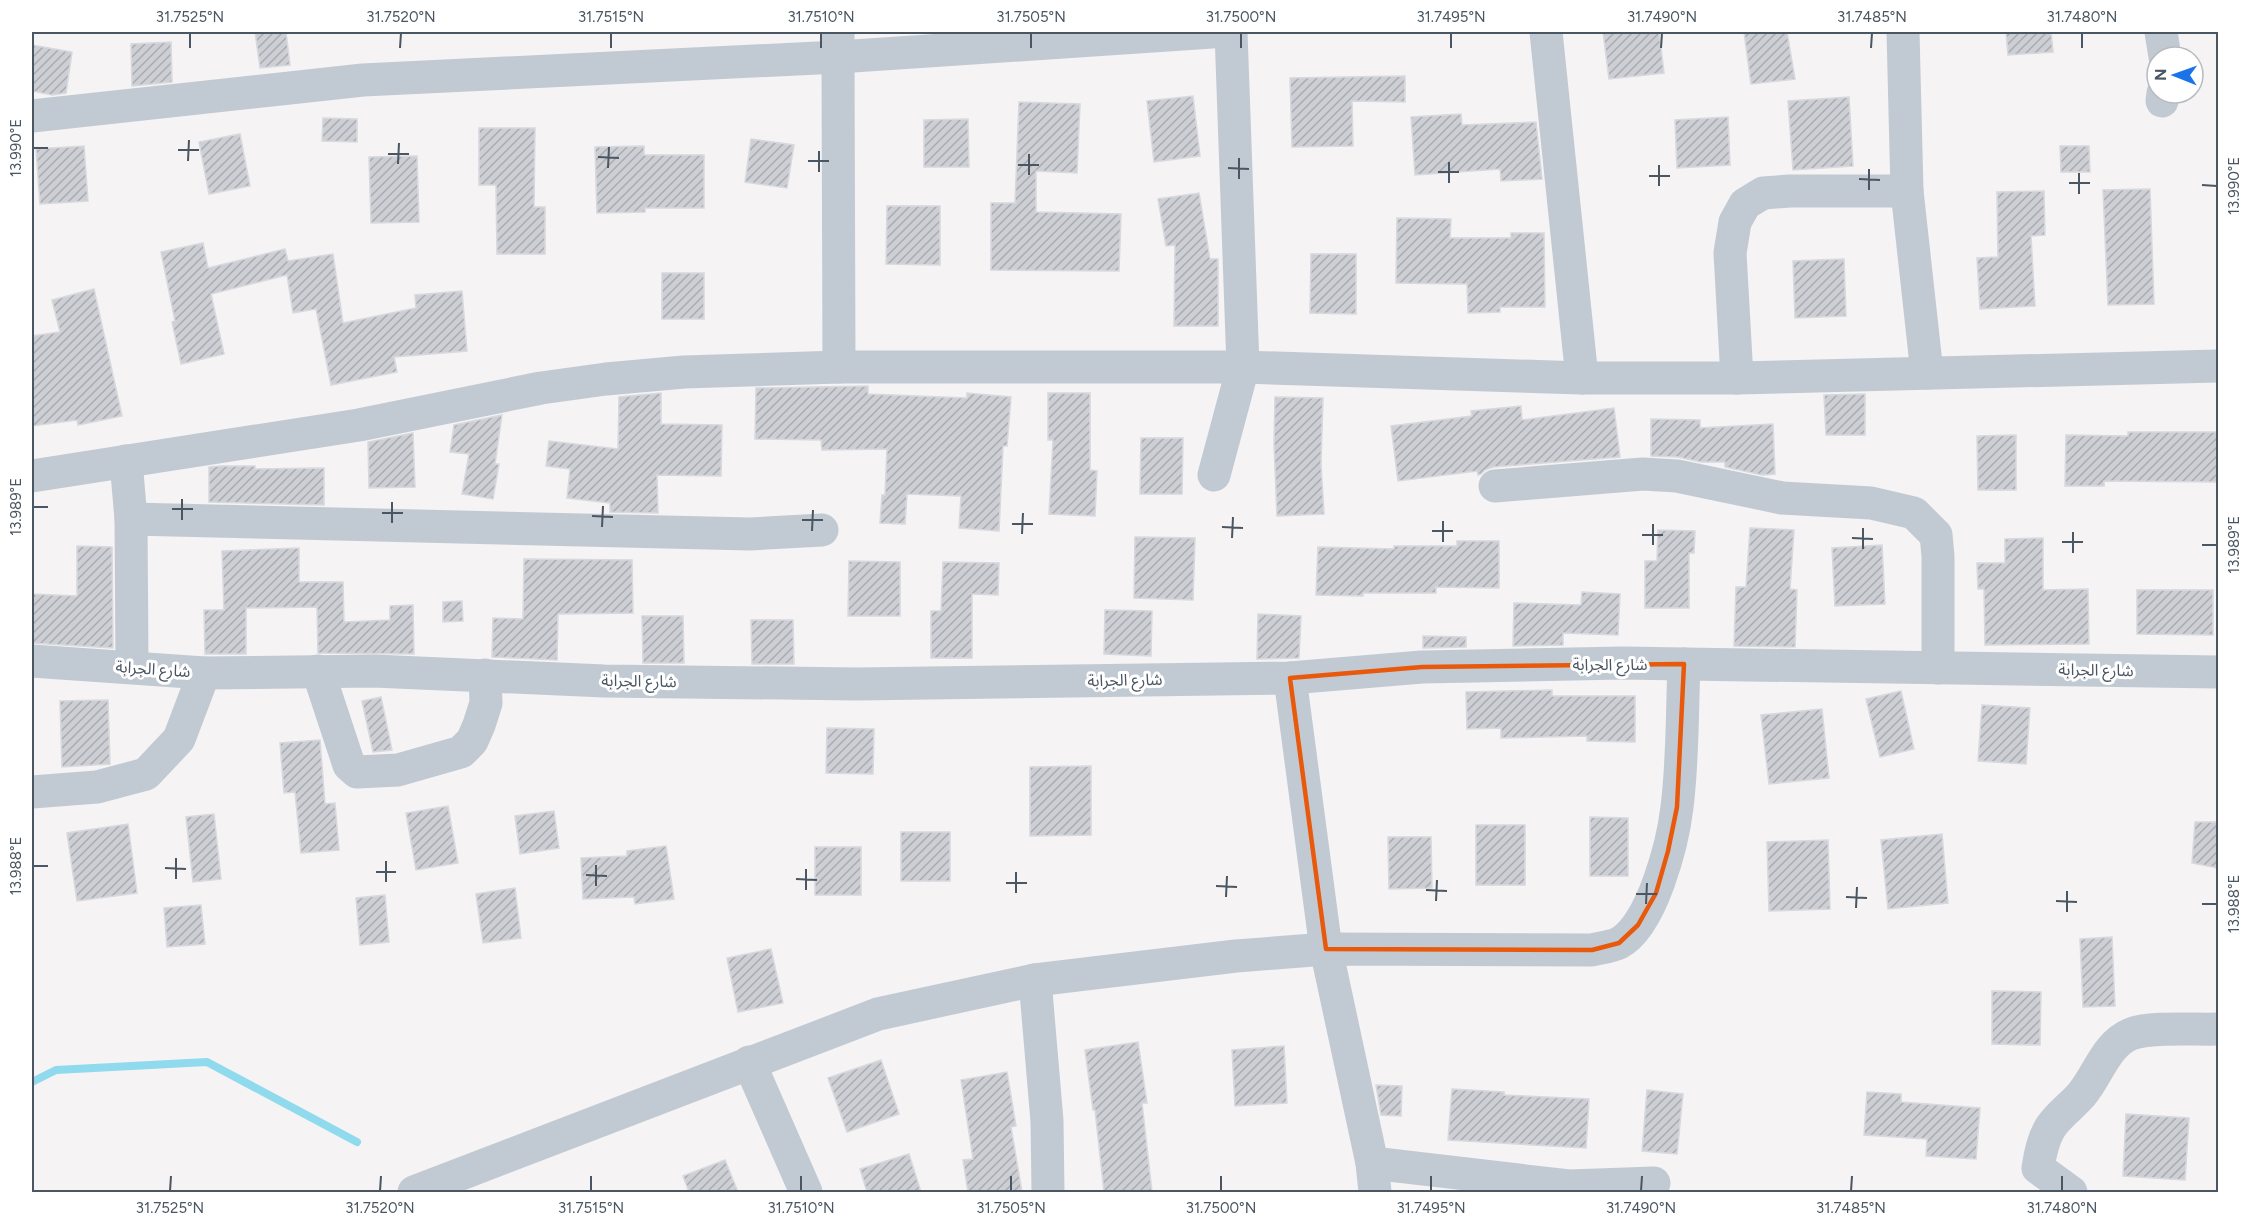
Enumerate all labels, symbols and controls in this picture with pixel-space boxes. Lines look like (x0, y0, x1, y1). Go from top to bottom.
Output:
text: 31.7525°N (156, 8, 224, 26)
text: 31.7520°N (366, 8, 436, 26)
text: 31.7515°N (578, 8, 644, 26)
text: 31.7510°N (787, 8, 855, 26)
text: 31.7505°N (996, 8, 1066, 26)
text: 31.7500°N (1206, 8, 1276, 26)
text: 31.7495°N (1416, 8, 1486, 26)
text: 31.7490°N (1627, 8, 1697, 26)
text: 31.7485°N (1837, 8, 1907, 26)
text: 31.7480°N (2047, 8, 2117, 26)
north arrow (2145, 45, 2205, 105)
text: N (2151, 68, 2170, 81)
text: 13.990°E (7, 119, 25, 177)
text: 13.990°E (2225, 157, 2243, 215)
text: 13.989°E (7, 478, 25, 536)
text: 13.989°E (2225, 516, 2243, 574)
street label: شارع الجرابة (1572, 655, 1648, 677)
street label: شارع الجرابة (115, 657, 191, 684)
street label: شارع الجرابة (2058, 660, 2134, 683)
street label: شارع الجرابة (1087, 670, 1163, 693)
street label: شارع الجرابة (601, 671, 677, 694)
text: 13.988°E (7, 837, 25, 895)
text: 13.988°E (2225, 875, 2243, 933)
text: 31.7525°N (136, 1199, 204, 1217)
text: 31.7520°N (345, 1199, 415, 1217)
text: 31.7515°N (558, 1199, 624, 1217)
text: 31.7510°N (767, 1199, 835, 1217)
text: 31.7505°N (976, 1199, 1046, 1217)
text: 31.7500°N (1186, 1199, 1256, 1217)
text: 31.7495°N (1396, 1199, 1466, 1217)
text: 31.7490°N (1606, 1199, 1676, 1217)
text: 31.7485°N (1816, 1199, 1886, 1217)
text: 31.7480°N (2027, 1199, 2097, 1217)

